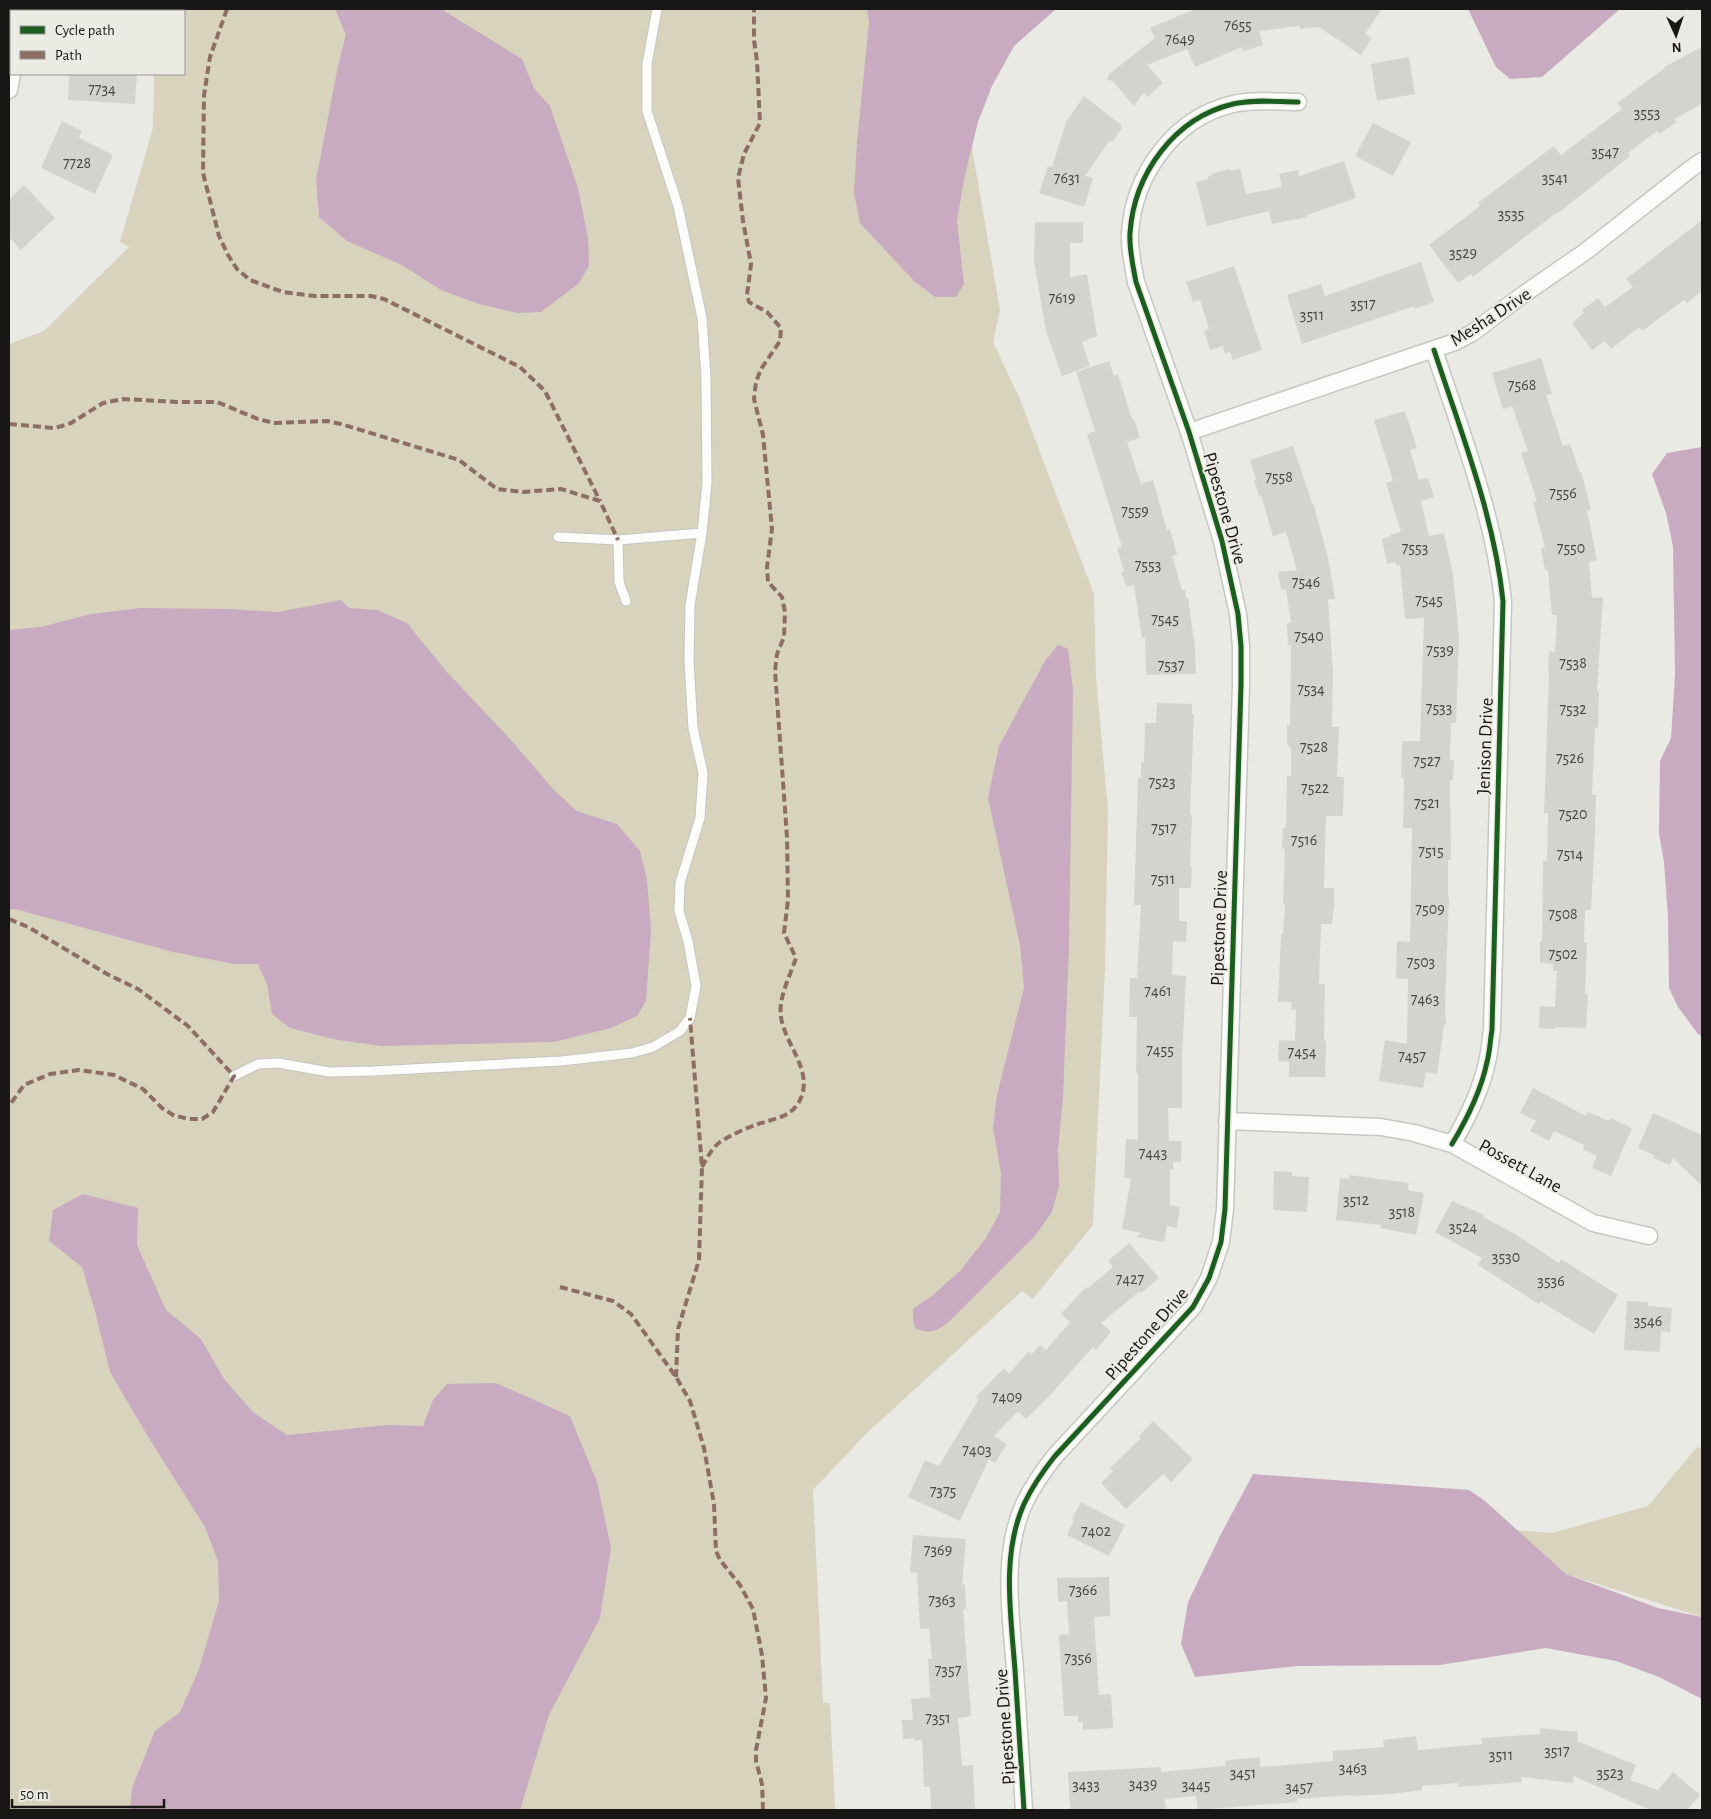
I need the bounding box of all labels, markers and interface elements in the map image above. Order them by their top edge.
legend [10,10,185,75]
north arrow [1651,10,1701,60]
house number: 7655 [1224,17,1252,33]
text: Cycle path [55,23,115,38]
house number: 7649 [1165,31,1195,47]
text: N [1671,40,1682,54]
text: Path [55,48,82,63]
house number: 7734 [88,81,116,97]
house number: 3553 [1634,105,1660,121]
house number: 3547 [1591,144,1619,160]
house number: 7728 [63,155,91,171]
house number: 7631 [1054,170,1080,186]
house number: 3541 [1542,170,1568,186]
house number: 3535 [1498,206,1524,222]
house number: 3529 [1449,245,1477,261]
street label: Mesha Drive [1447,284,1534,350]
house number: 7619 [1048,290,1076,306]
house number: 3517 [1350,296,1376,312]
house number: 3511 [1300,307,1324,323]
house number: 7568 [1508,377,1536,393]
street label: Pipestone Drive [1199,450,1250,567]
house number: 7558 [1265,469,1293,485]
house number: 7556 [1549,485,1577,501]
house number: 7559 [1121,503,1149,519]
house number: 7553 [1402,540,1428,556]
house number: 7550 [1557,540,1585,556]
house number: 7553 [1135,557,1161,573]
house number: 7546 [1292,574,1320,590]
house number: 7545 [1415,592,1443,608]
house number: 7545 [1151,611,1179,627]
house number: 7540 [1294,628,1324,644]
house number: 7539 [1426,642,1454,658]
house number: 7538 [1559,655,1587,671]
house number: 7537 [1158,657,1185,673]
house number: 7534 [1297,681,1325,697]
street label: Jenison Drive [1474,697,1497,795]
house number: 7533 [1426,700,1452,716]
house number: 7532 [1559,701,1587,717]
house number: 7528 [1300,739,1328,755]
house number: 7526 [1556,750,1584,766]
house number: 7527 [1413,753,1441,769]
house number: 7523 [1148,774,1176,790]
house number: 7522 [1301,780,1329,796]
house number: 7521 [1414,795,1440,811]
house number: 7520 [1558,806,1588,822]
house number: 7517 [1151,820,1177,836]
house number: 7516 [1291,832,1317,848]
house number: 7515 [1418,843,1444,859]
house number: 7514 [1557,846,1584,862]
street label: Pipestone Drive [1208,870,1231,986]
house number: 7511 [1151,871,1175,887]
house number: 7509 [1415,901,1445,917]
house number: 7508 [1548,906,1578,922]
house number: 7502 [1548,946,1578,962]
house number: 7503 [1407,954,1435,970]
house number: 7461 [1144,983,1172,999]
house number: 7463 [1411,991,1439,1007]
house number: 7455 [1146,1042,1174,1058]
house number: 7454 [1288,1044,1317,1060]
house number: 7457 [1398,1048,1426,1064]
street label: Possett Lane [1476,1136,1565,1197]
house number: 7443 [1139,1145,1167,1161]
house number: 3512 [1343,1192,1369,1208]
house number: 3518 [1389,1204,1415,1220]
house number: 3524 [1449,1219,1477,1235]
house number: 3530 [1492,1249,1520,1265]
house number: 7427 [1116,1271,1144,1287]
house number: 3536 [1537,1273,1565,1289]
street label: Pipestone Drive [1102,1284,1192,1384]
house number: 3546 [1634,1313,1662,1329]
house number: 7409 [992,1389,1022,1405]
house number: 7403 [962,1442,992,1458]
house number: 7375 [930,1483,956,1499]
house number: 7402 [1081,1523,1111,1539]
house number: 7369 [924,1542,952,1558]
house number: 7366 [1069,1582,1097,1598]
house number: 7363 [928,1592,956,1608]
house number: 7356 [1064,1650,1092,1666]
house number: 7357 [935,1662,962,1678]
street label: Pipestone Drive [992,1668,1019,1785]
house number: 7351 [925,1710,951,1726]
house number: 3517 [1544,1743,1570,1759]
house number: 3511 [1489,1747,1513,1763]
house number: 3463 [1339,1760,1367,1776]
house number: 3451 [1230,1765,1256,1781]
house number: 3523 [1596,1765,1624,1781]
scale bar [12,1776,165,1808]
house number: 3439 [1129,1776,1157,1792]
house number: 3433 [1072,1777,1100,1793]
house number: 3445 [1182,1777,1210,1793]
house number: 3457 [1285,1779,1313,1795]
text: 50 m [20,1787,49,1802]

